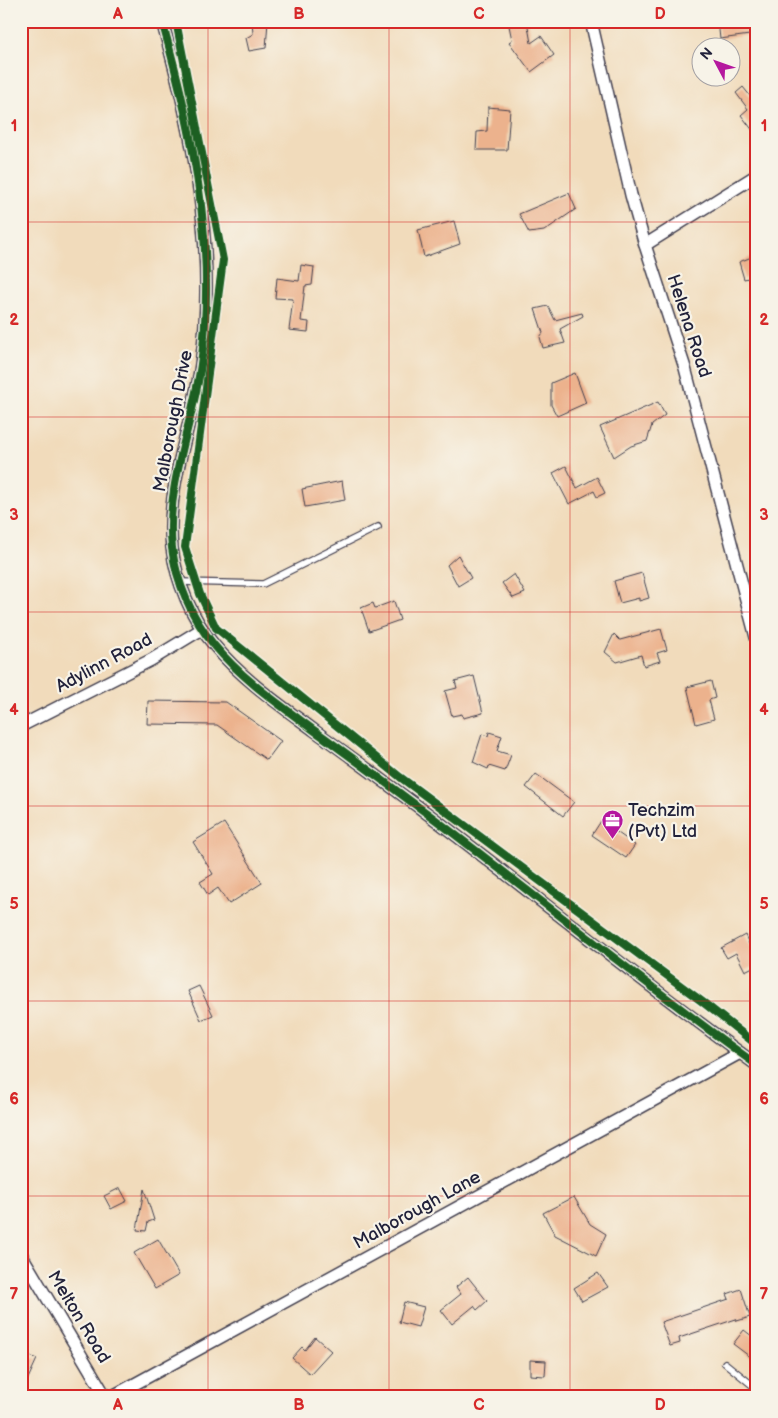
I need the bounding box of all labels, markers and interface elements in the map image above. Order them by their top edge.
text: A [112,5,123,24]
text: B [293,5,305,24]
text: C [473,5,485,24]
text: D [654,5,666,24]
north arrow [690,38,740,88]
text: N [697,44,716,63]
text: 1 [11,117,17,136]
text: 1 [761,117,767,136]
street label: Helena Road [662,272,716,380]
text: 2 [9,311,19,330]
text: 2 [759,311,769,330]
street label: Malborough Drive [149,348,197,494]
text: 3 [9,506,19,525]
text: 3 [759,506,769,525]
street label: Adylinn Road [52,629,156,697]
text: 4 [9,701,19,720]
text: 4 [759,701,769,720]
place label: Techzim (Pvt) Ltd [628,800,697,842]
office icon: Techzim (Pvt) Ltd [600,808,624,839]
text: 5 [9,895,19,914]
text: 5 [759,895,769,914]
text: 6 [9,1090,19,1109]
text: 6 [759,1090,769,1109]
street label: Malborough Lane [350,1166,485,1254]
street label: Melton Road [43,1267,115,1367]
text: 7 [10,1285,19,1304]
text: 7 [760,1285,769,1304]
text: A [112,1396,123,1415]
text: B [293,1396,305,1415]
text: C [473,1396,485,1415]
text: D [654,1396,666,1415]

